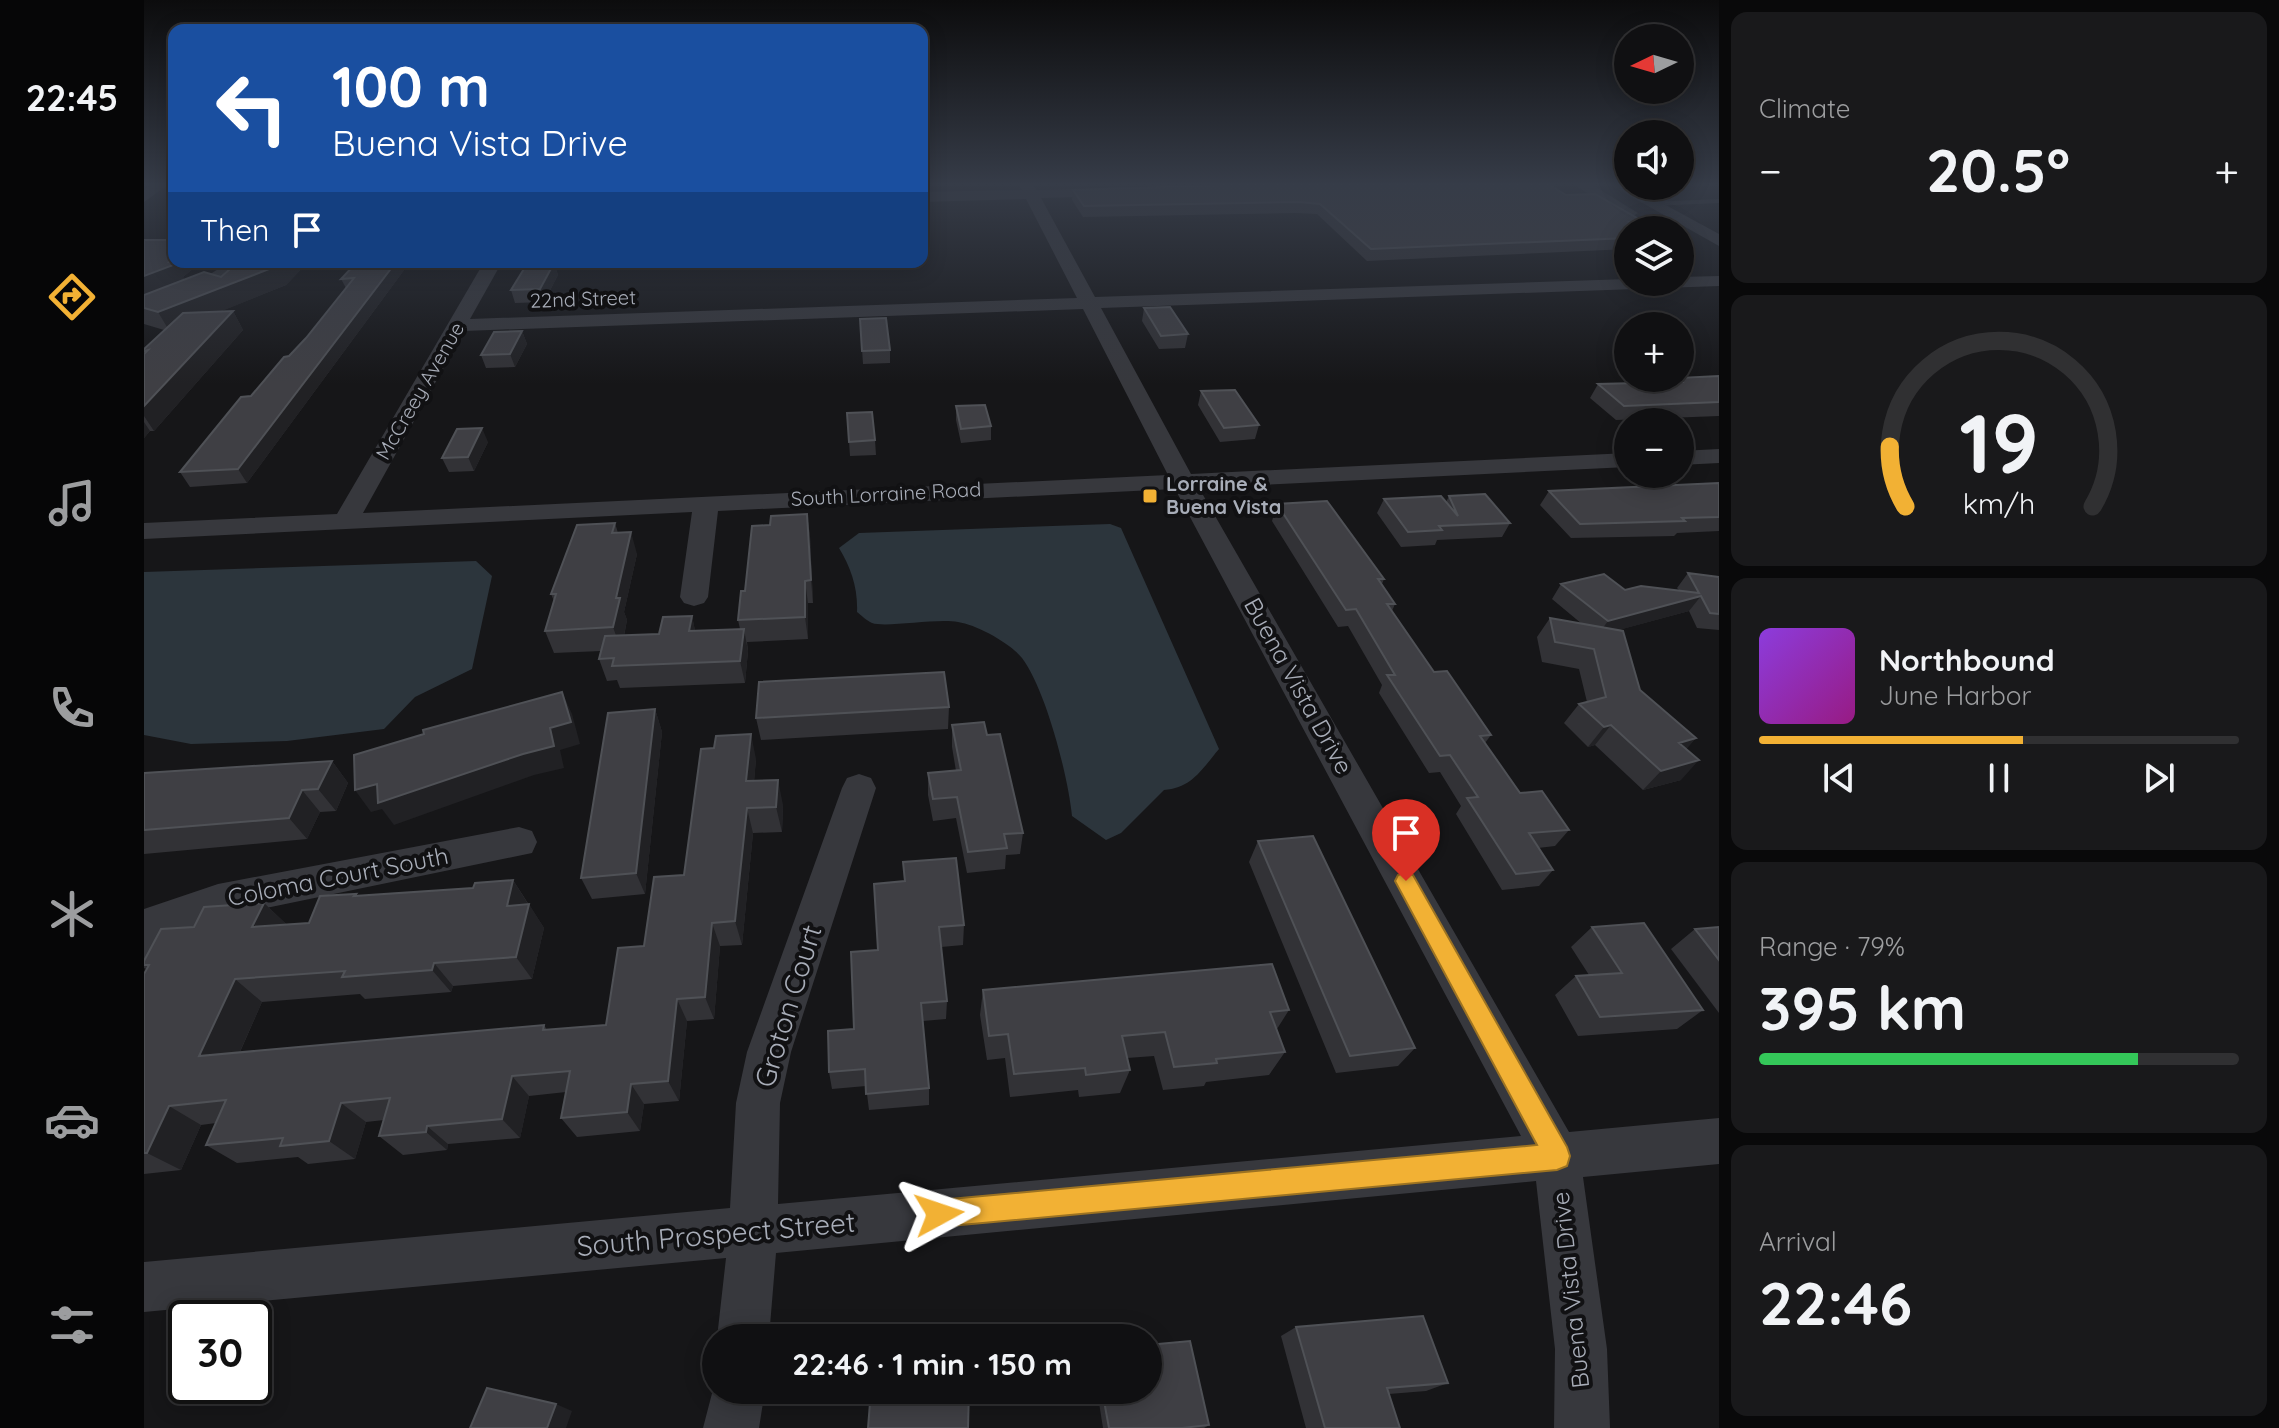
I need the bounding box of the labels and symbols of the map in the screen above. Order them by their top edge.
north arrow [1614,24,1694,104]
street label: 22nd Street [530,284,637,313]
street label: McCreey Avenue [370,317,469,464]
place label: Lorraine & Buena Vista [1166,471,1281,519]
street label: South Lorraine Road [790,476,982,511]
marker: Lorraine & Buena Vista [1141,487,1159,505]
street label: Buena Vista Drive [1238,592,1360,779]
pin [1372,799,1440,881]
street label: Coloma Court South [225,840,451,912]
street label: Groton Court [746,920,829,1091]
position arrow [897,1172,981,1256]
street label: Buena Vista Drive [1545,1190,1595,1390]
street label: South Prospect Street [575,1204,857,1263]
speed limit sign: 30 [168,1300,272,1404]

